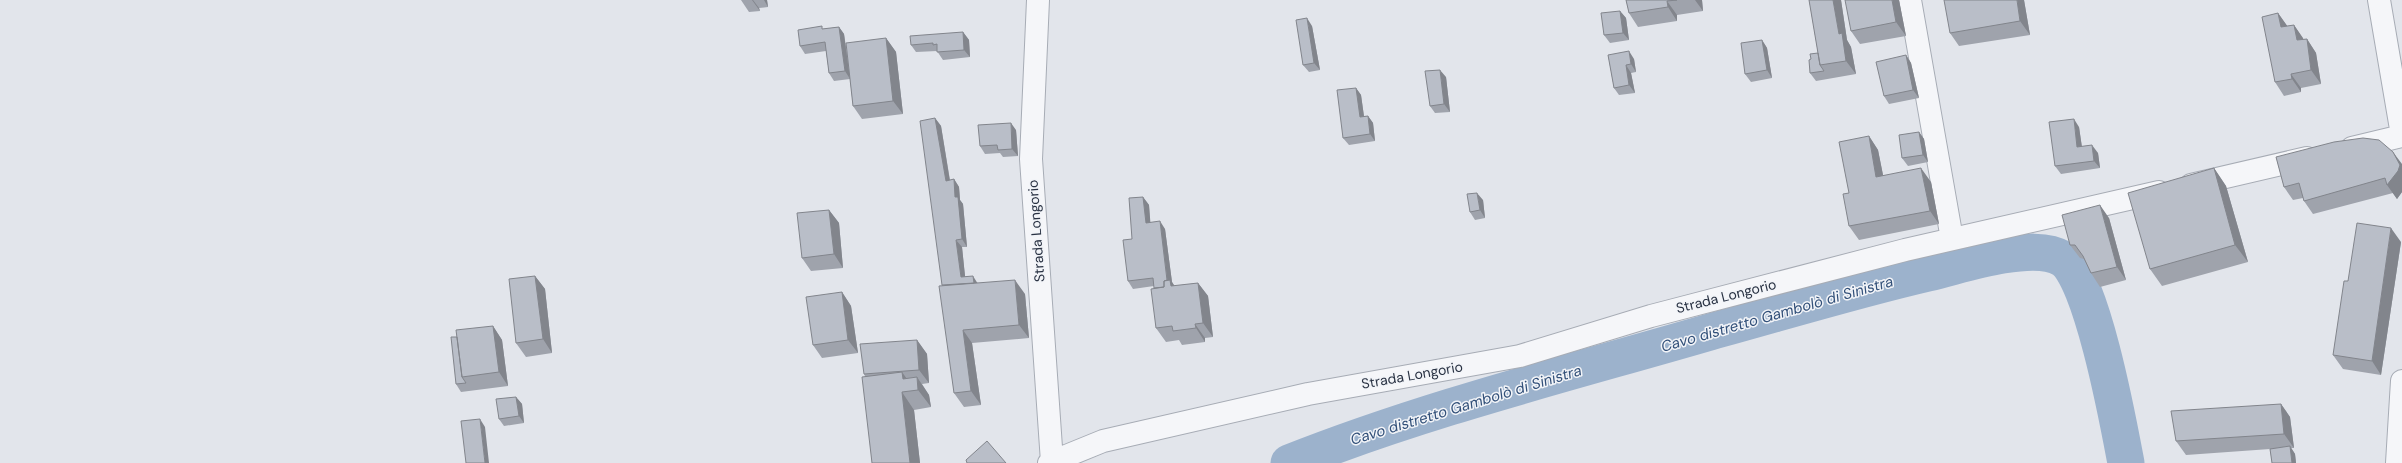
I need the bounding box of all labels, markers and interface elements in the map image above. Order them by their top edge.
street label: Strada Longorio [1023,179,1049,283]
water label: Cavo distretto Gambolò di Sinistra [1659,271,1895,357]
street label: Strada Longorio [1674,275,1778,317]
street label: Strada Longorio [1360,357,1464,393]
water label: Cavo distretto Gambolò di Sinistra [1348,360,1584,450]

